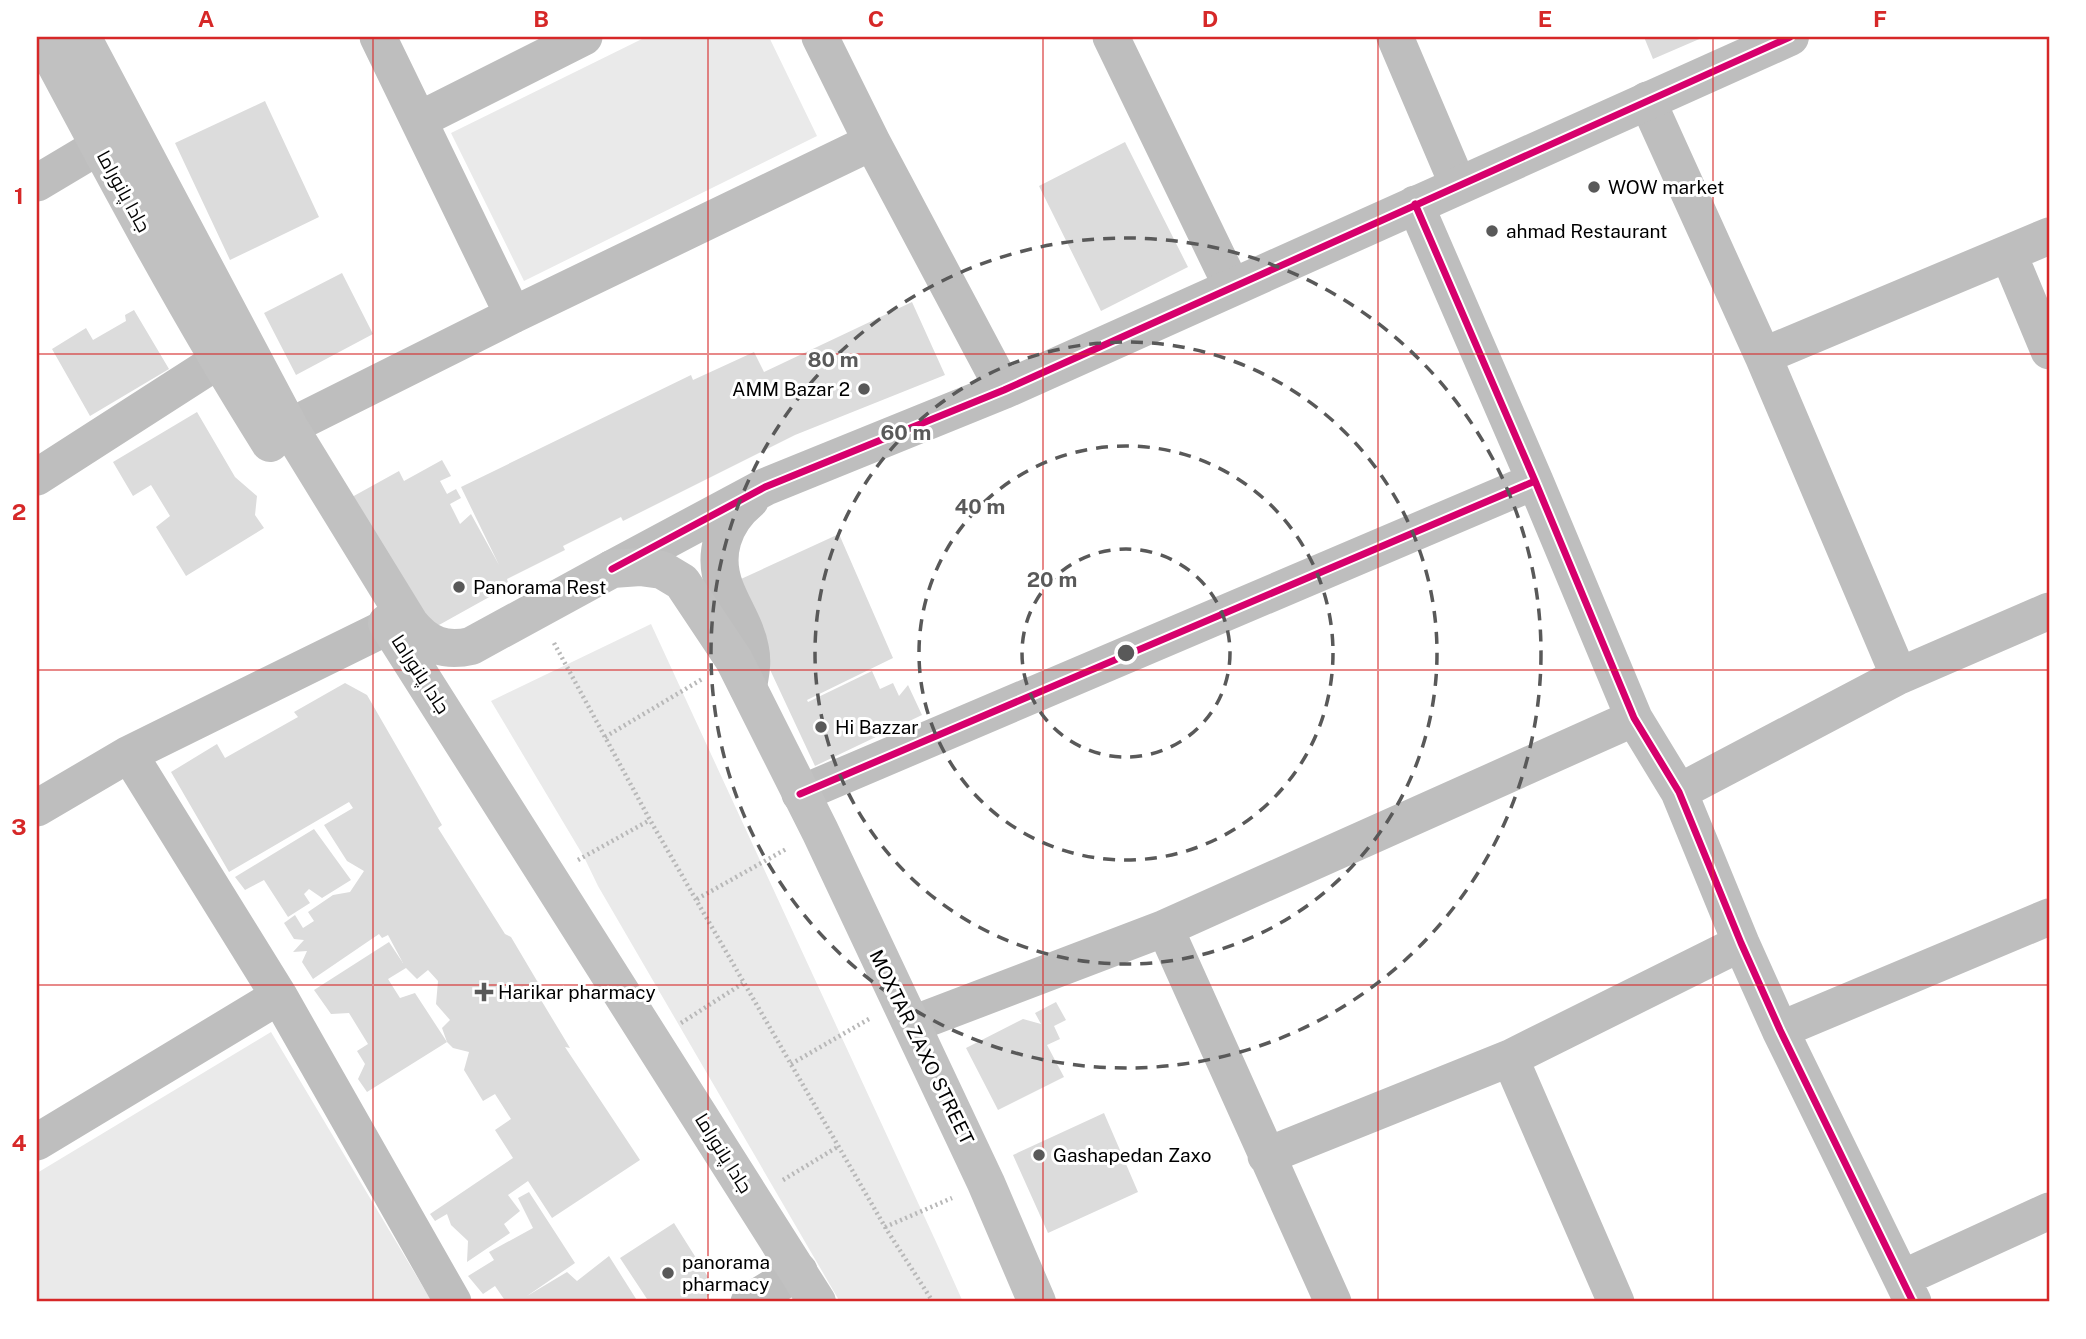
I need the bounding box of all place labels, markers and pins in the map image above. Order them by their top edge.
place label: WOW market [1608,176,1725,198]
marker: WOW market [1586,179,1602,195]
place label: ahmad Restaurant [1506,220,1667,242]
marker: ahmad Restaurant [1484,223,1500,239]
place label: AMM Bazar 2 [732,378,850,400]
marker: AMM Bazar 2 [856,381,872,397]
place label: Panorama Rest [473,576,606,598]
marker: Panorama Rest [451,579,467,595]
centre of rings [1114,641,1138,665]
place label: Hi Bazzar [835,716,919,738]
marker: Hi Bazzar [813,719,829,735]
place label: Harikar pharmacy [498,981,656,1003]
marker: Harikar pharmacy [476,984,492,1000]
place label: Gashapedan Zaxo [1053,1144,1212,1166]
marker: Gashapedan Zaxo [1031,1147,1047,1163]
place label: panorama pharmacy [682,1251,770,1295]
marker: panorama pharmacy [660,1265,676,1281]

